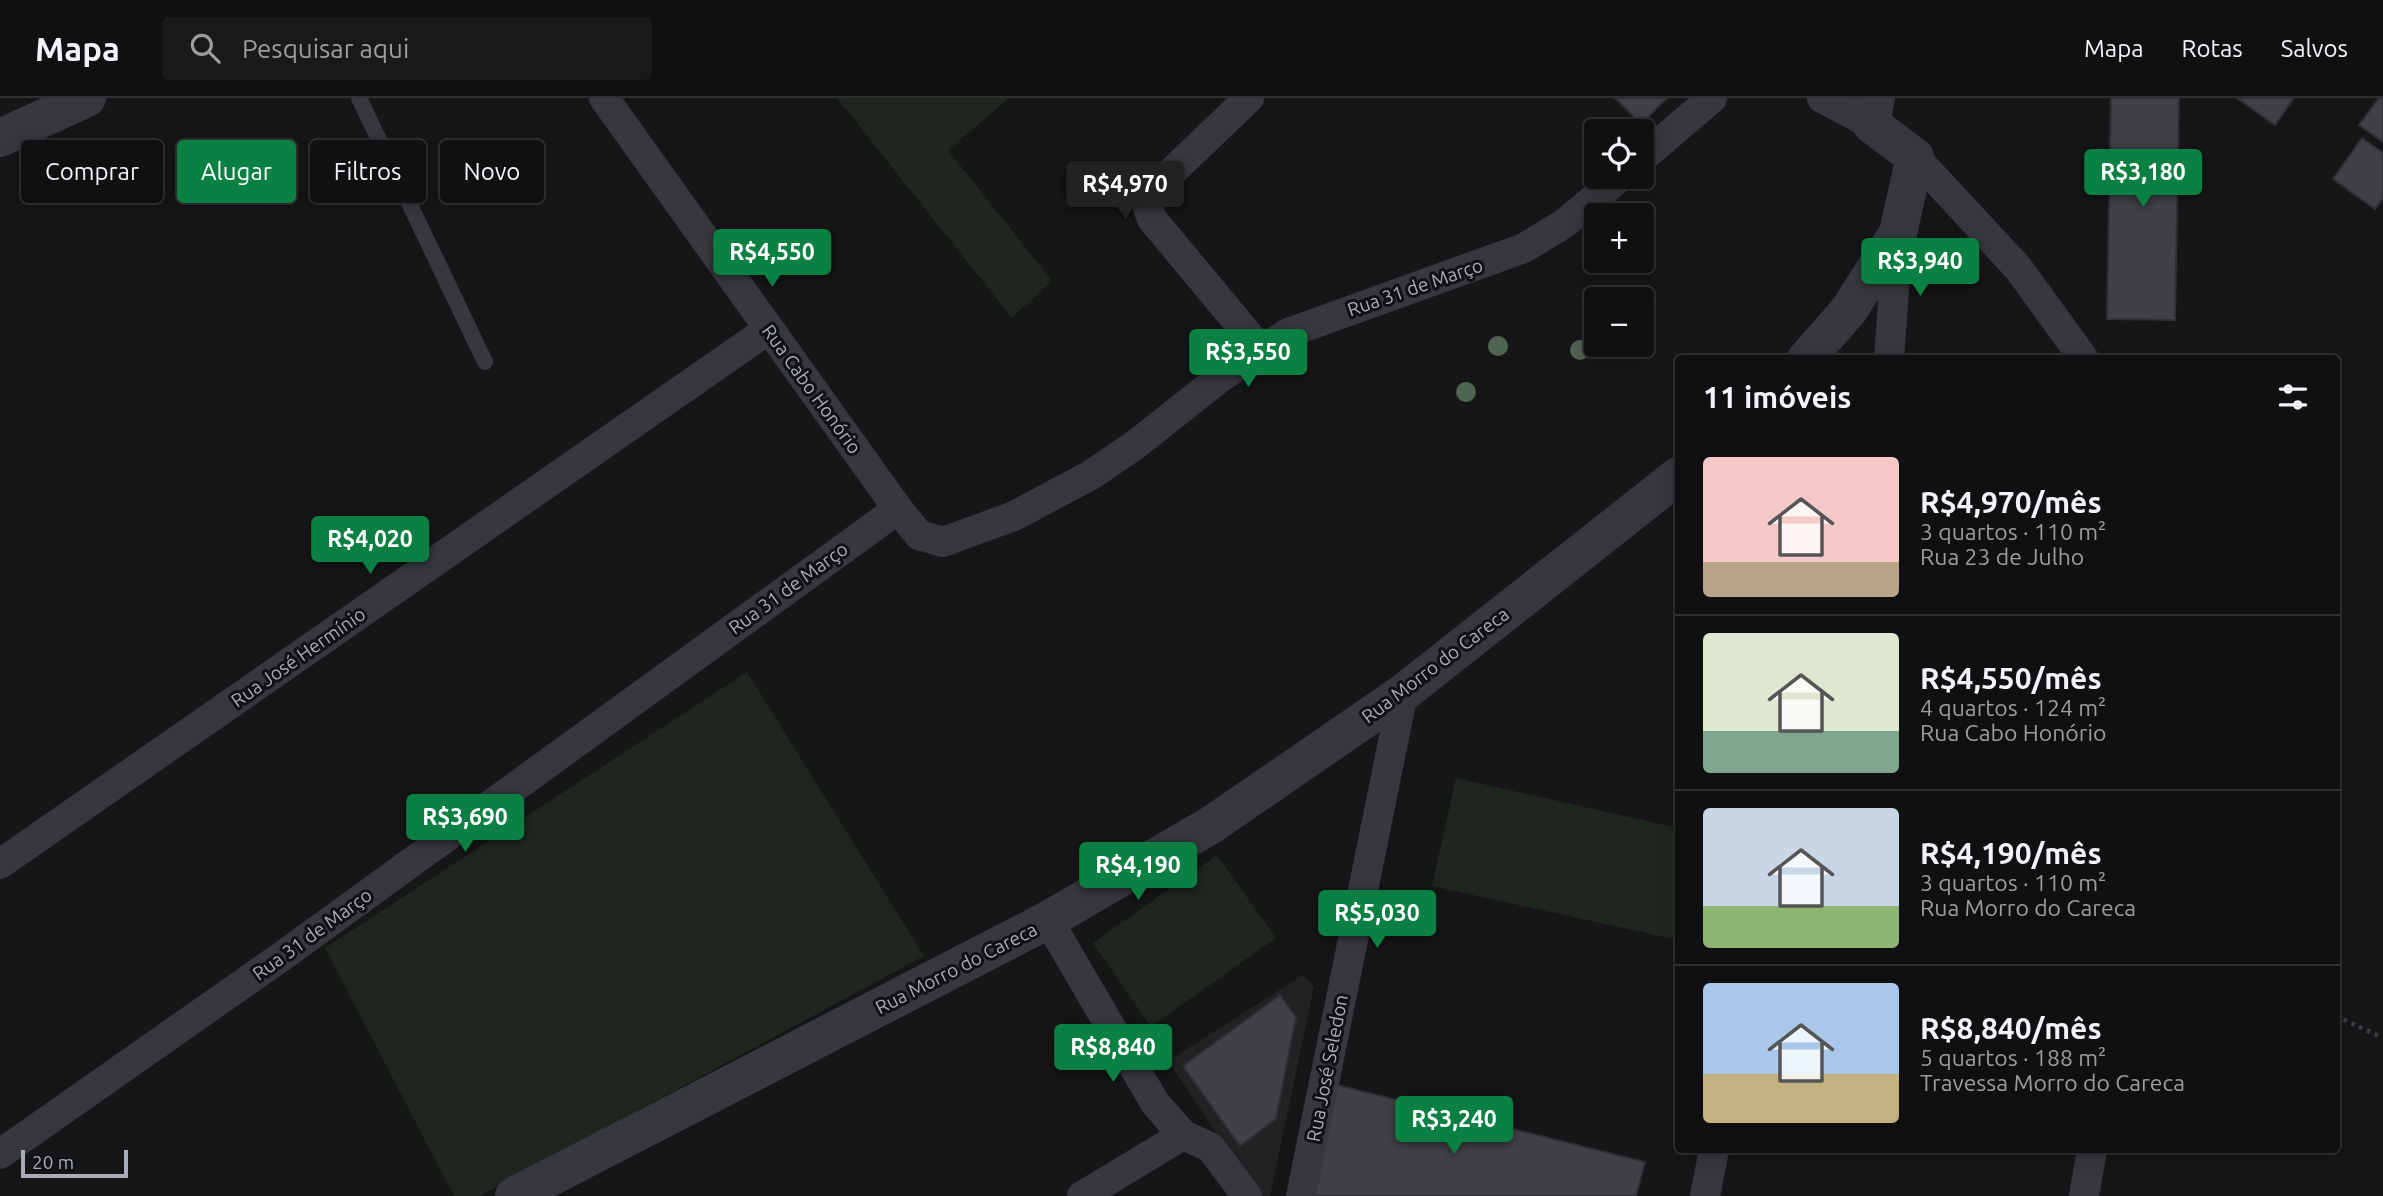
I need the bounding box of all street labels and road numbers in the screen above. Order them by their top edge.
street label: Rua 31 de Março [1344,253,1486,321]
street label: Rua Cabo Honório [758,320,866,458]
street label: Rua 31 de Março [724,537,852,639]
street label: Rua José Hermínio [227,602,369,712]
street label: Rua Morro do Careca [1357,602,1513,728]
street label: Rua 31 de Março [248,883,376,985]
street label: Rua Morro do Careca [871,918,1041,1018]
street label: Rua José Seledon [1302,993,1352,1143]

